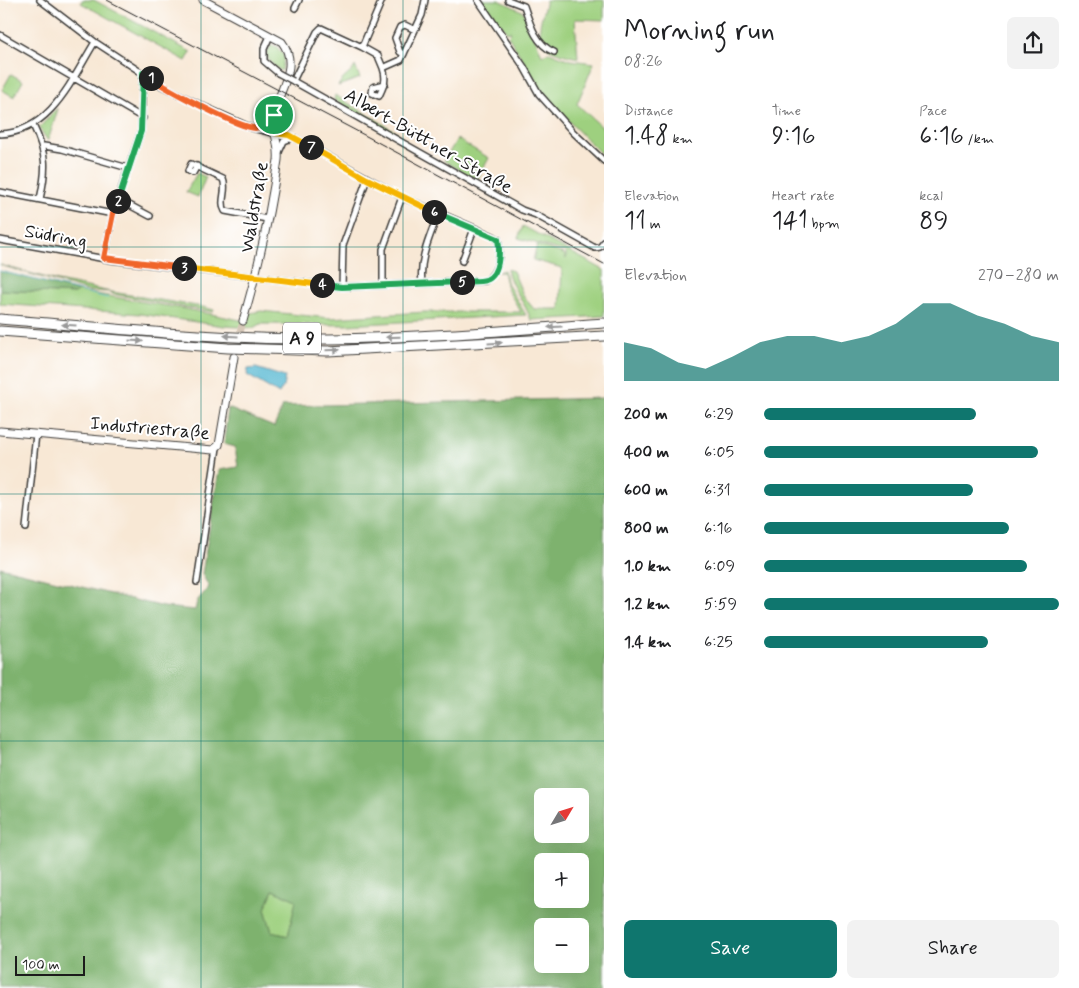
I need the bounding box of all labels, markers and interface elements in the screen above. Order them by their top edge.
text: Morning run [624,13,775,50]
button: share [1007,17,1059,69]
text: 08:26 [624,51,663,72]
pin: 1 [138,66,164,90]
text: 1 [148,69,155,87]
street label: Albert-Büttner-Straße [340,83,517,200]
pin [253,94,295,136]
icon: arrive [260,101,288,129]
text: Distance [624,102,673,120]
text: Time [772,102,801,120]
text: Pace [919,102,947,120]
text: 1.48 [624,120,669,153]
text: 9:16 [772,120,816,153]
text: 6:16 [919,120,964,153]
text: km [669,130,693,148]
text: /km [964,130,994,148]
pin: 7 [298,134,324,160]
text: 7 [307,138,316,156]
street label: Waldstraße [234,160,275,255]
text: Elevation [624,187,679,205]
text: Heart rate [772,187,835,205]
text: kcal [919,187,943,205]
pin: 2 [106,188,130,214]
text: 2 [115,192,122,210]
pin: 6 [422,200,446,224]
text: 6 [431,203,438,221]
text: 11 [624,205,646,238]
text: 141 [772,205,808,238]
text: 89 [919,205,948,238]
text: m [646,215,661,233]
text: bpm [808,215,840,233]
street label: Südring [22,219,89,255]
pin: 3 [172,256,196,280]
text: 3 [181,259,188,277]
text: Elevation [624,265,687,286]
text: 270–280 m [978,265,1059,286]
pin: 5 [450,270,474,294]
pin: 4 [310,272,334,298]
text: 5 [458,273,467,291]
text: 4 [318,276,327,294]
one-way arrow [60,320,76,328]
road number: A 9 [283,322,321,353]
one-way arrow [547,323,563,331]
one-way arrow [223,332,239,340]
one-way arrow [385,333,401,341]
one-way arrow [128,338,144,346]
one-way arrow [488,338,504,346]
one-way arrow [325,346,341,354]
text: 200 m [624,404,668,425]
text: 6:29 [704,404,734,425]
street label: Industriestraße [89,411,211,446]
text: 400 m [624,442,669,463]
text: 6:05 [704,442,734,463]
text: 600 m [624,480,668,501]
text: 6:31 [704,480,731,501]
text: 800 m [624,518,669,539]
text: 6:16 [704,518,732,539]
text: 1.0 km [624,556,671,577]
text: 6:09 [704,556,735,577]
text: 1.2 km [624,594,670,615]
text: 5:59 [704,594,737,615]
text: 1.4 km [624,632,671,653]
text: 6:25 [704,632,733,653]
north arrow [534,788,589,842]
map controls [534,788,589,973]
button: + [534,853,589,908]
button: − [534,918,589,973]
button: Save [624,920,837,978]
button: Share [847,920,1059,978]
scale bar [15,953,85,976]
text: 100 m [22,956,60,974]

